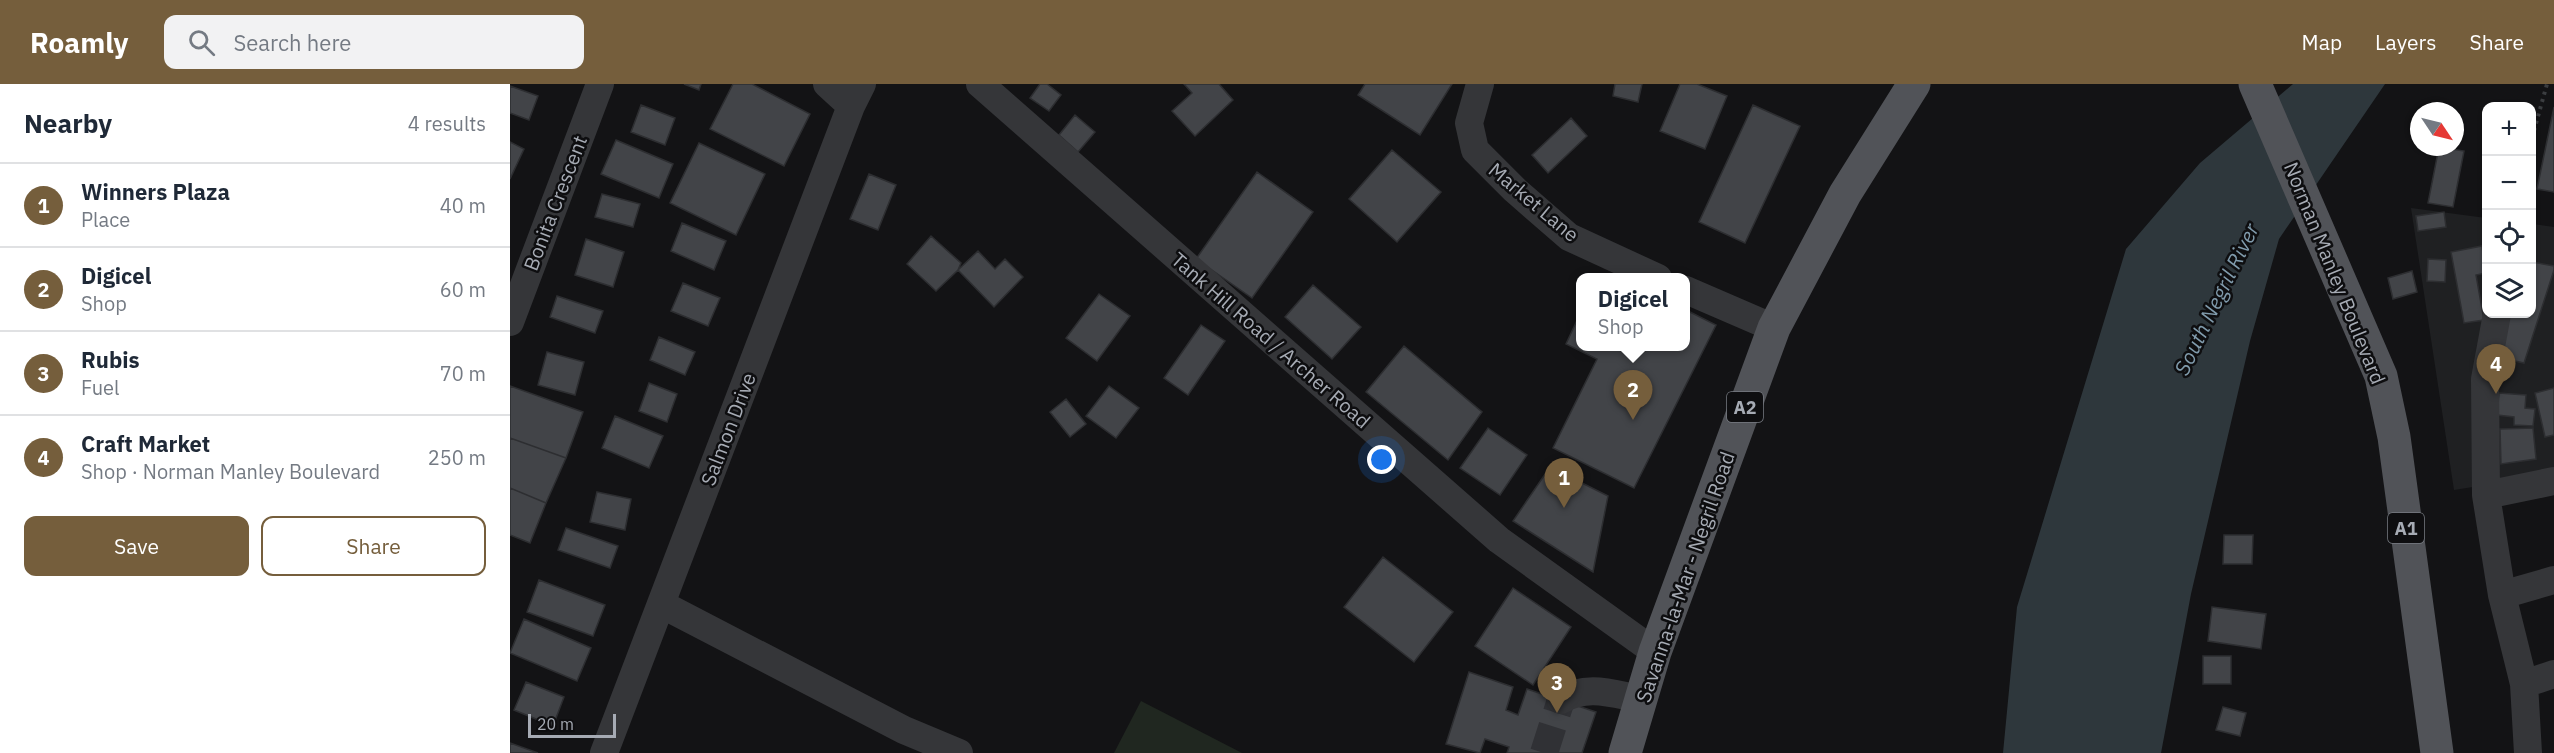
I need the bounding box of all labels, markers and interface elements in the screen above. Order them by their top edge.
search box [164,15,584,69]
text: Roamly [30,24,128,61]
icon: search [185,26,218,59]
text: Search here [233,28,351,57]
text: Map [2302,28,2342,56]
text: Layers [2375,28,2437,56]
text: Share [2470,28,2524,56]
north arrow [2410,102,2464,156]
map controls [2482,102,2536,318]
button: + [2482,102,2536,156]
text: Nearby [24,106,112,140]
text: 4 results [408,110,486,137]
street label: Bonita Crescent [517,132,593,274]
street label: Market Lane [1483,156,1585,248]
button: − [2482,156,2536,210]
street label: Norman Manley Boulevard [2278,158,2392,388]
text: Winners Plaza [81,177,230,206]
text: 1 [38,192,50,219]
text: 40 m [440,192,486,219]
text: Place [81,206,130,233]
button: locate [2482,210,2536,264]
water label: South Negril River [2167,217,2265,380]
street label: Tank Hill Road / Archer Road [1166,246,1376,434]
text: Digicel [81,261,151,290]
button: layers [2482,264,2536,318]
popup [1576,273,1690,351]
text: 2 [38,276,50,303]
text: 60 m [440,276,486,303]
text: Digicel [1598,284,1668,313]
text: Shop [81,290,127,317]
text: Shop [1598,313,1644,340]
pin: 4 [2476,344,2516,394]
text: Rubis [81,345,140,374]
text: 3 [38,360,50,387]
text: 70 m [440,360,486,387]
street label: Salmon Drive [694,369,762,489]
pin: 2 [1614,370,1652,420]
text: Fuel [81,374,119,401]
road number: A2 [1727,392,1763,422]
text: Craft Market [81,429,210,458]
text: 4 [38,444,50,471]
text: 250 m [428,444,486,471]
your location [1367,445,1396,474]
street label: Savanna-la-Mar - Negril Road [1629,448,1741,706]
text: Shop · Norman Manley Boulevard [81,458,380,485]
pin: 1 [1544,458,1584,508]
road number: A1 [2388,513,2424,543]
button: Save [24,516,249,576]
button: Share [261,516,486,576]
pin: 3 [1538,664,1576,713]
scale bar [528,711,616,738]
text: 20 m [537,714,574,734]

